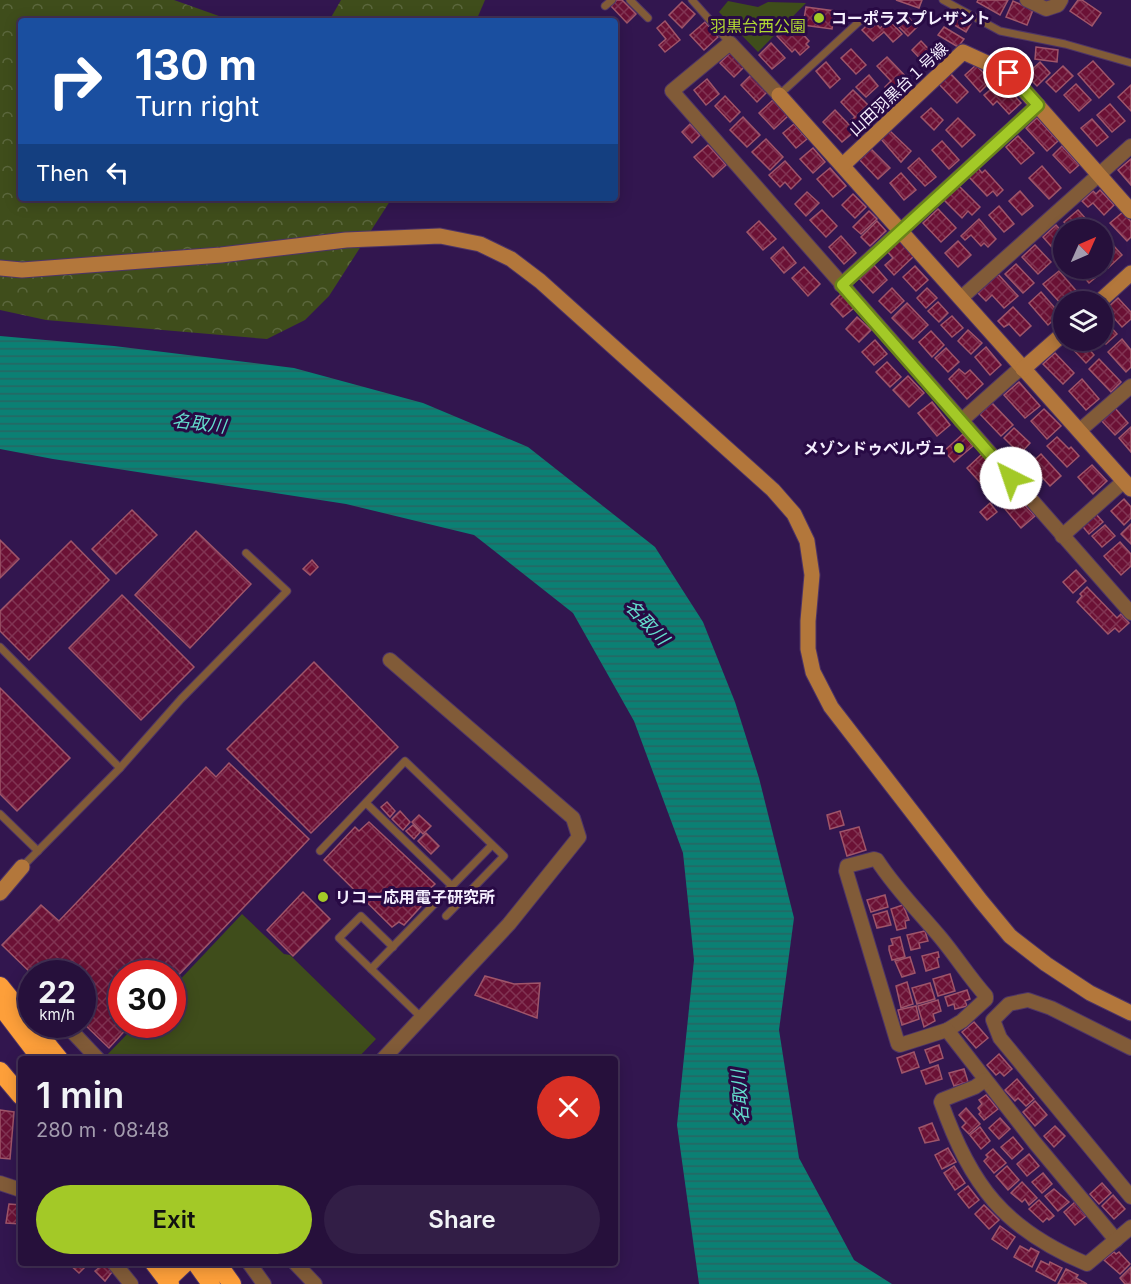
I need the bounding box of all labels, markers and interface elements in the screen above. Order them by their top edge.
place label: コーポラスプレザント [831,8,991,28]
marker: コーポラスプレザント [812,11,826,25]
park label: 羽黒台西公園 [710,16,806,36]
street label: 山田羽黒台１号線 [844,38,952,140]
text: 130 m [135,39,257,90]
icon: right [36,42,114,120]
pin [983,47,1034,98]
icon: arrive [992,56,1025,89]
text: Turn right [135,90,259,123]
icon: left [101,156,134,189]
text: Then [36,160,89,186]
north arrow [1053,219,1113,279]
map controls [1053,219,1113,351]
button: layers [1053,291,1113,351]
water label: 名取川 [171,409,229,437]
place label: メゾンドゥベルヴュ [803,438,947,458]
marker: メゾンドゥベルヴュ [952,441,966,455]
position arrow [979,446,1043,510]
water label: 名取川 [621,595,674,650]
place label: リコー応用電子研究所 [335,887,495,907]
marker: リコー応用電子研究所 [316,890,330,904]
speed limit sign: 30 [108,960,186,1038]
text: 22 [38,974,76,1010]
text: km/h [39,1005,75,1024]
water label: 名取川 [728,1067,752,1125]
text: 1 min [36,1073,124,1117]
button: close [537,1076,600,1139]
text: 280 m · 08:48 [36,1118,169,1142]
button: Exit [36,1185,312,1254]
button: Share [324,1185,600,1254]

